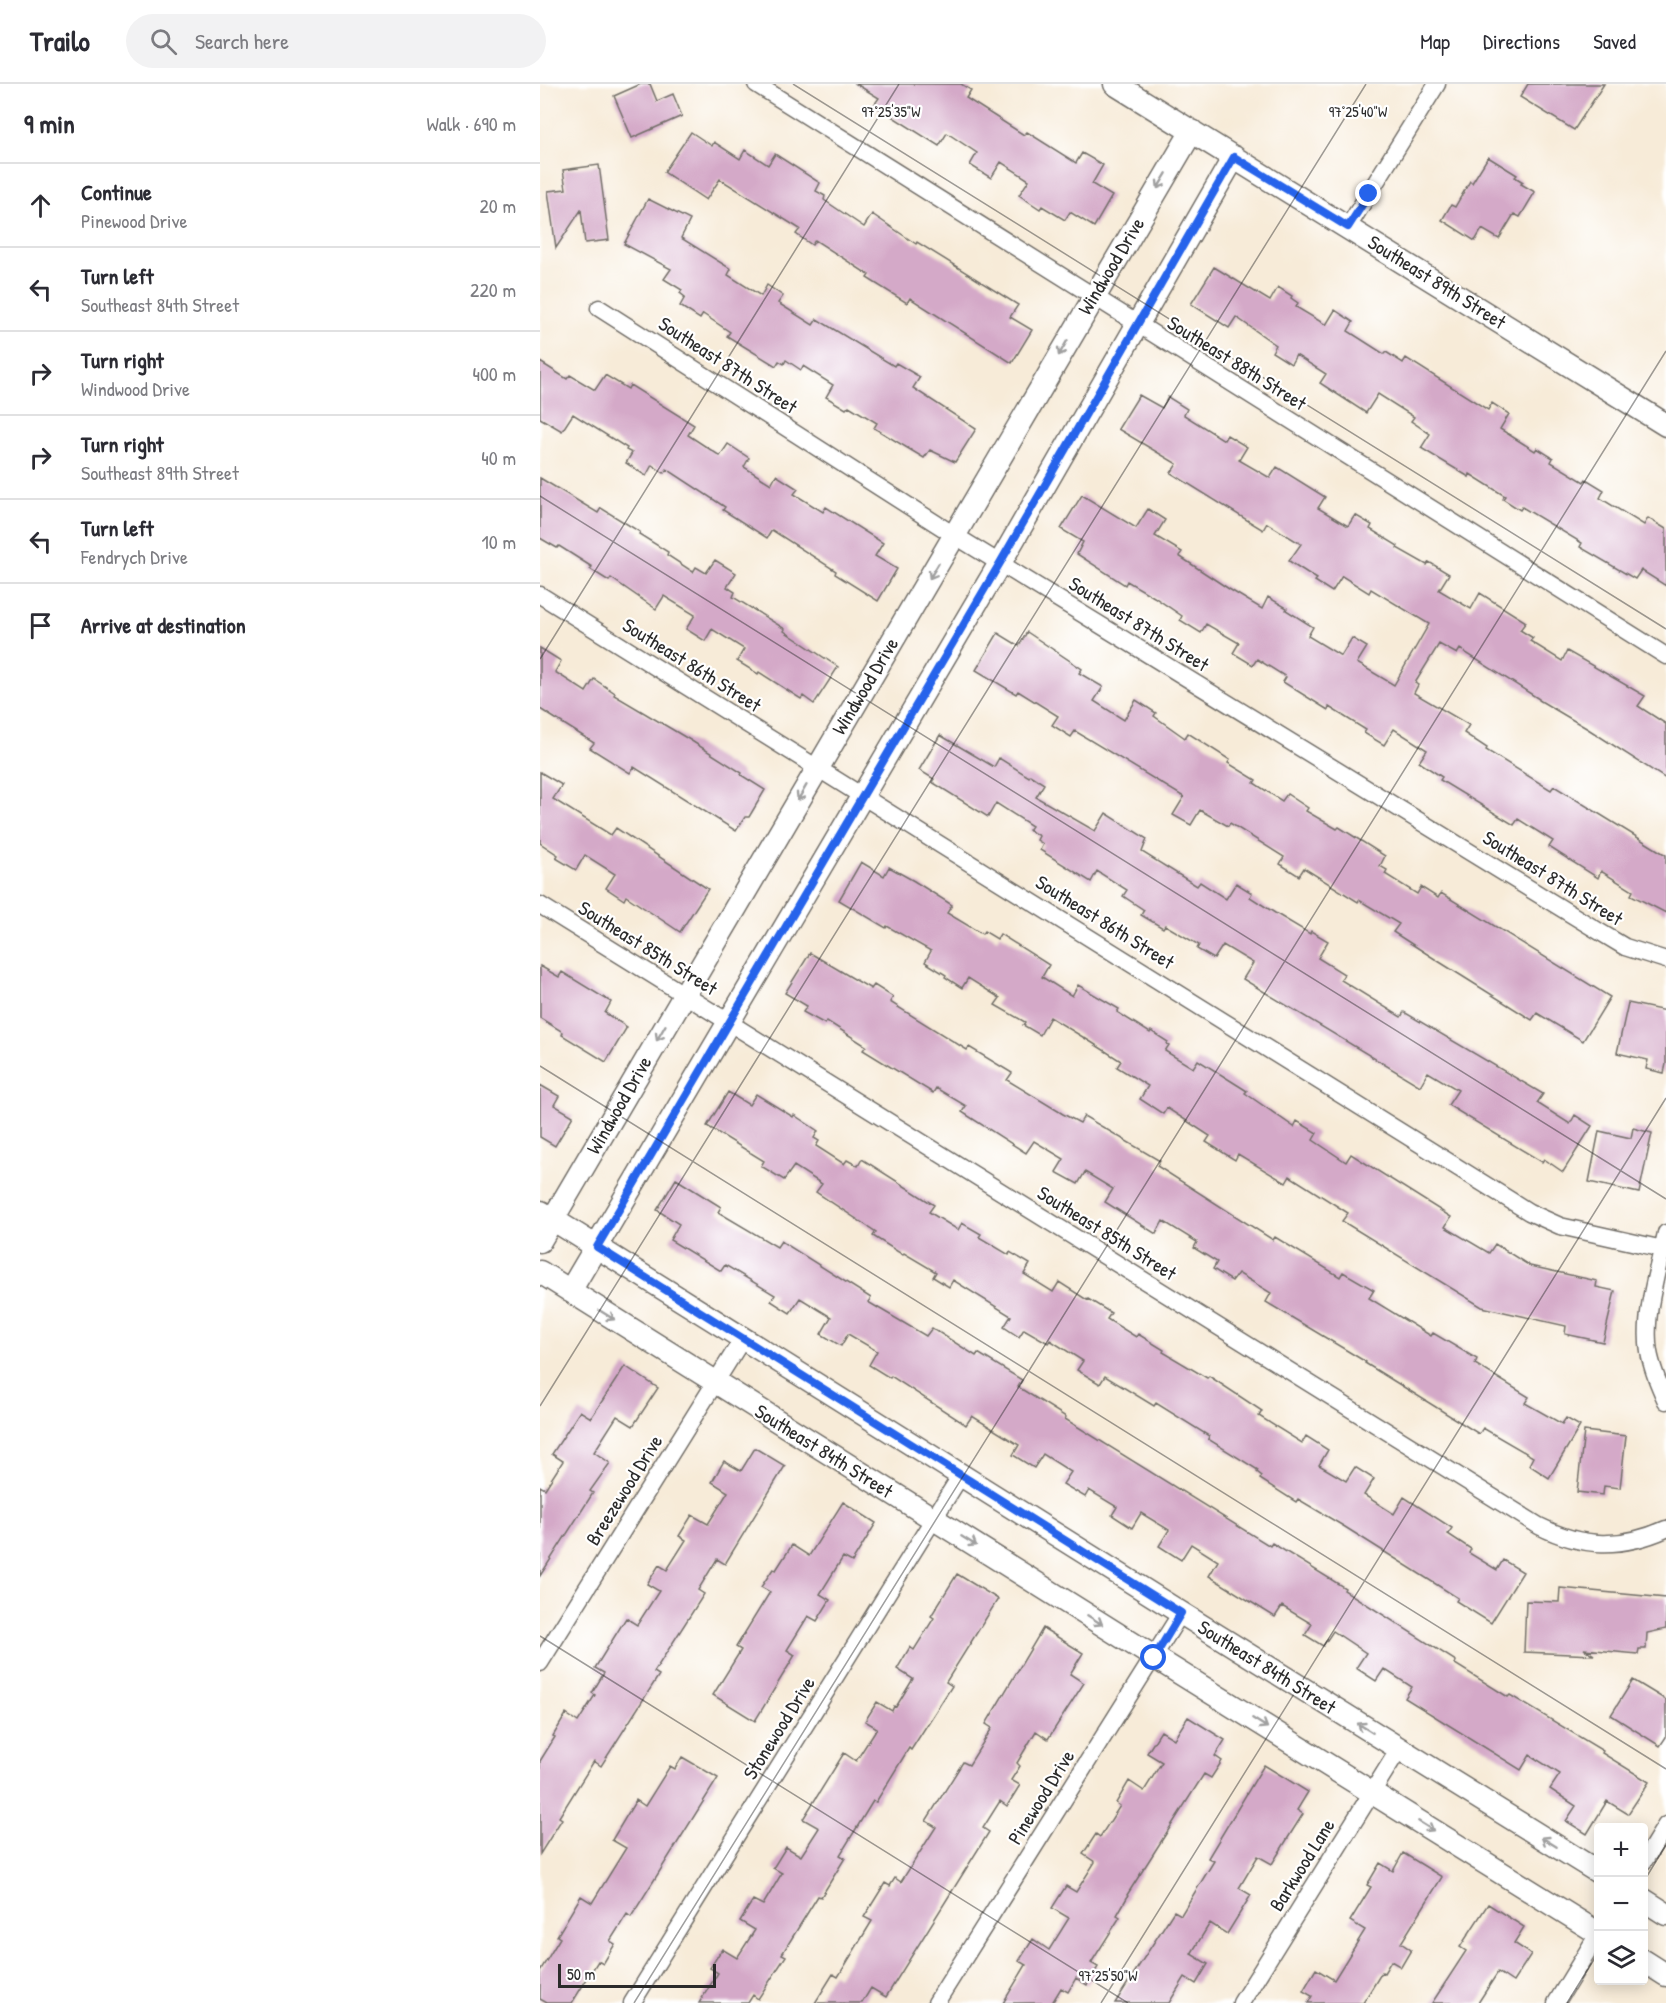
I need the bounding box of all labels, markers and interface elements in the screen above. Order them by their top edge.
search box [126,14,546,68]
text: Trailo [30,22,90,60]
icon: search [147,25,180,58]
text: Search here [195,26,289,56]
text: Map [1420,27,1450,56]
text: Directions [1483,27,1560,56]
text: Saved [1593,27,1636,56]
text: 97°25'35"W [861,101,921,122]
text: 97°25'40"W [1329,101,1388,122]
text: 9 min [24,106,75,141]
text: Walk · 690 m [427,110,516,137]
one-way arrow [1155,172,1167,189]
text: Continue [81,177,152,207]
route end [1355,180,1381,206]
icon: ahead [24,189,57,222]
text: 20 m [479,192,516,219]
text: Pinewood Drive [81,207,188,234]
street label: Windwood Drive [1071,212,1150,319]
street label: Southeast 89th Street [1363,228,1512,335]
text: Turn left [81,261,154,291]
icon: left [24,273,57,306]
text: 220 m [470,276,516,303]
text: Southeast 84th Street [81,291,239,318]
street label: Southeast 88th Street [1163,309,1313,417]
street label: Southeast 87th Street [654,310,804,420]
one-way arrow [1057,339,1069,356]
text: Turn right [81,345,164,375]
icon: right [24,357,57,390]
text: 400 m [472,360,516,387]
text: Windwood Drive [81,375,190,402]
text: Turn right [81,429,164,459]
icon: right [24,441,57,474]
text: 40 m [481,444,516,471]
text: Southeast 89th Street [81,459,239,486]
text: Turn left [81,513,154,543]
icon: left [24,525,57,558]
text: 10 m [482,528,516,555]
text: Fendrych Drive [81,543,188,570]
one-way arrow [927,562,939,579]
street label: Southeast 87th Street [1064,570,1215,678]
icon: arrive [24,609,57,642]
text: Arrive at destination [81,610,246,640]
street label: Southeast 86th Street [618,611,768,719]
street label: Windwood Drive [825,632,904,739]
one-way arrow [796,784,808,801]
street label: Southeast 87th Street [1478,824,1629,932]
street label: Southeast 86th Street [1031,868,1181,976]
street label: Southeast 85th Street [574,894,724,1002]
one-way arrow [655,1024,667,1041]
street label: Windwood Drive [580,1051,658,1159]
street label: Southeast 85th Street [1033,1179,1183,1287]
one-way arrow [599,1308,616,1321]
street label: Southeast 84th Street [750,1397,899,1505]
street label: Breezewood Drive [579,1429,668,1550]
one-way arrow [960,1534,977,1547]
street label: Southeast 84th Street [1193,1613,1342,1721]
one-way arrow [1086,1614,1103,1626]
route start [1140,1644,1166,1670]
street label: Stonewood Drive [736,1671,821,1784]
one-way arrow [1251,1718,1268,1730]
one-way arrow [1357,1721,1374,1733]
street label: Pinewood Drive [1001,1744,1080,1849]
street label: Barkwood Lane [1263,1813,1341,1916]
one-way arrow [1417,1820,1434,1832]
map controls [1594,1823,1648,1985]
button: + [1594,1823,1648,1877]
one-way arrow [1541,1835,1558,1847]
button: − [1594,1877,1648,1931]
button: layers [1594,1931,1648,1985]
scale bar [558,1961,716,1988]
text: 50 m [567,1963,596,1985]
text: 97°25'50"W [1078,1965,1138,1986]

